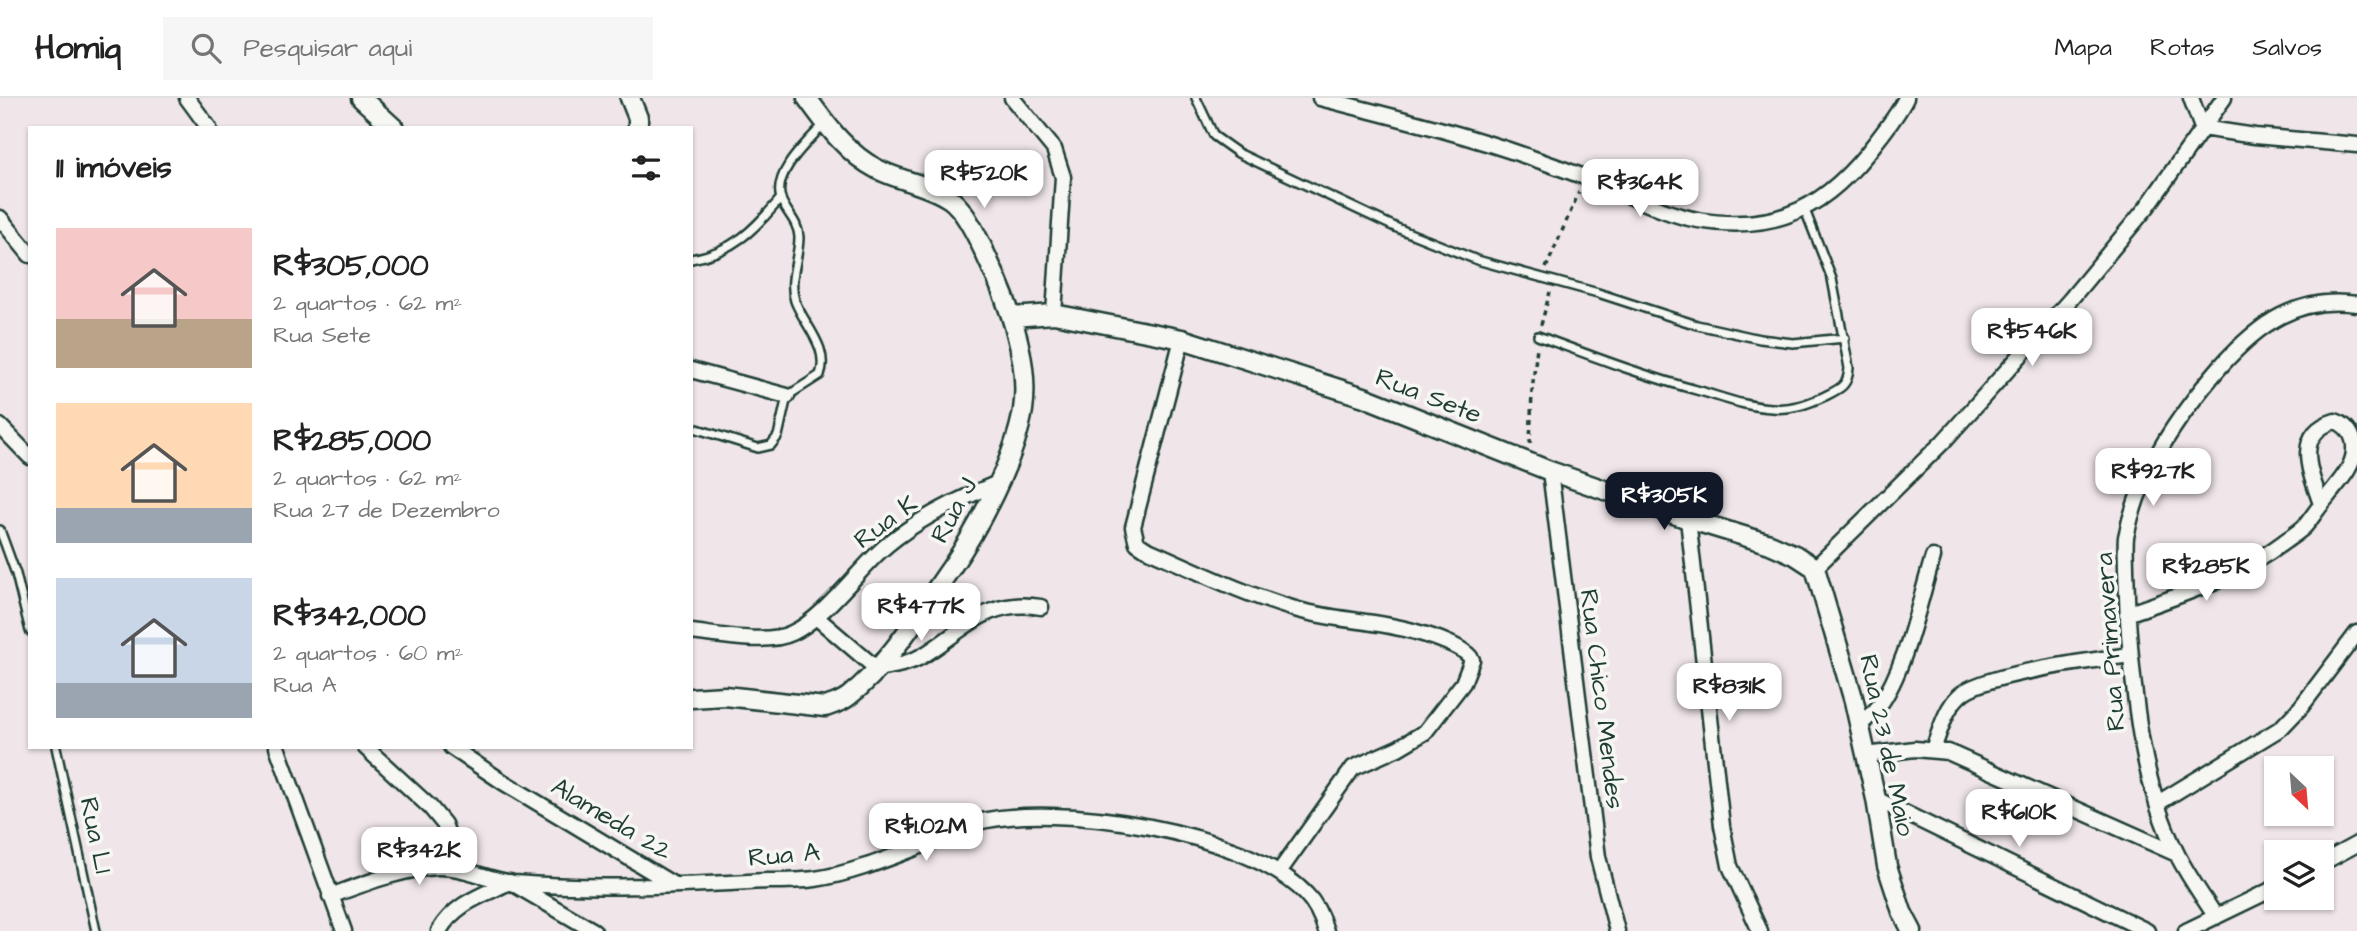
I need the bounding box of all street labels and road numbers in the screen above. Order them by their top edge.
street label: Rua Sete [1371,359,1487,433]
street label: Rua J [922,471,986,549]
street label: Rua K [846,486,925,558]
street label: Rua Primavera [2086,551,2134,732]
street label: Rua Chico Mendes [1571,587,1633,811]
street label: Rua 23 de Maio [1850,651,1924,840]
street label: Alameda 22 [544,769,679,869]
street label: Rua L1 [70,794,122,876]
street label: Rua A [747,834,822,876]

